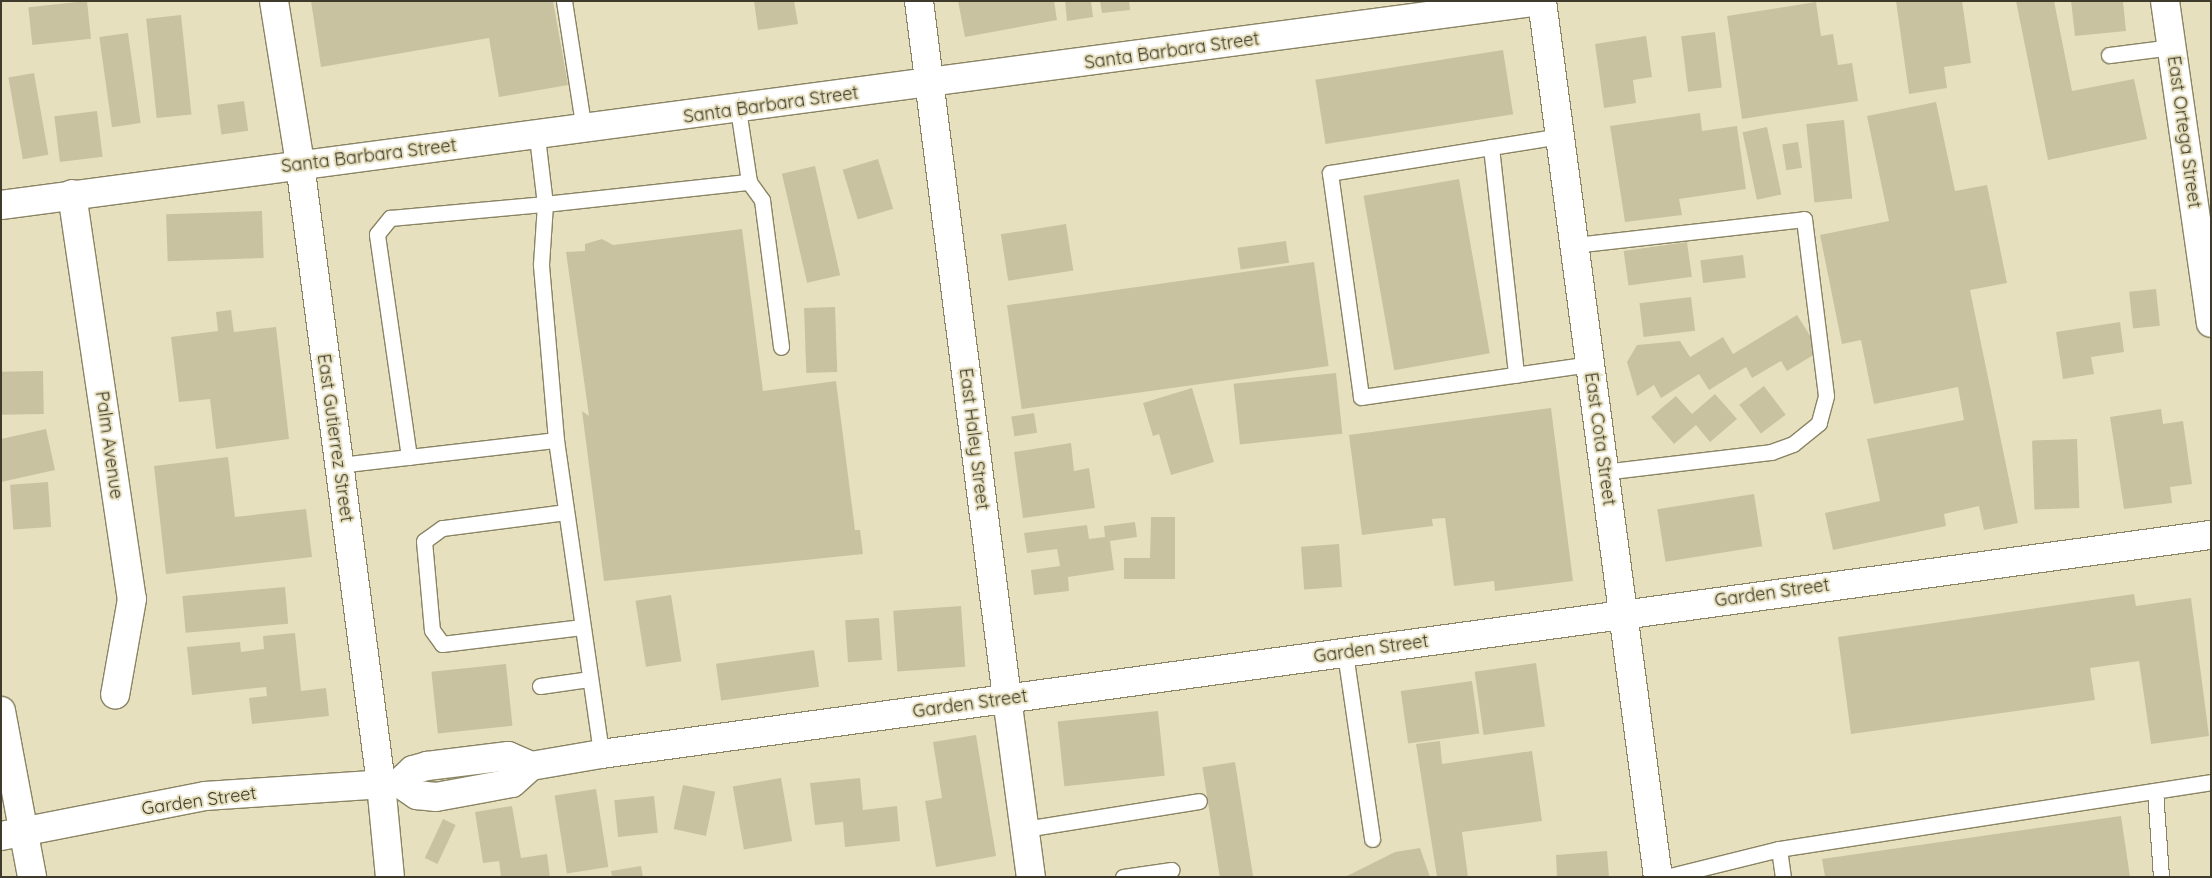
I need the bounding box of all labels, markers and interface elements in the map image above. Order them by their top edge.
street label: Santa Barbara Street [1083,28,1261,74]
street label: East Ortega Street [2163,54,2205,210]
street label: Santa Barbara Street [682,82,860,128]
street label: Santa Barbara Street [280,135,458,177]
street label: East Gutierrez Street [312,352,358,524]
street label: East Haley Street [955,367,993,511]
street label: East Cota Street [1580,371,1620,507]
street label: Palm Avenue [91,390,127,500]
street label: Garden Street [1713,574,1831,612]
street label: Garden Street [1312,630,1430,668]
street label: Garden Street [911,685,1029,723]
street label: Garden Street [140,782,258,820]

